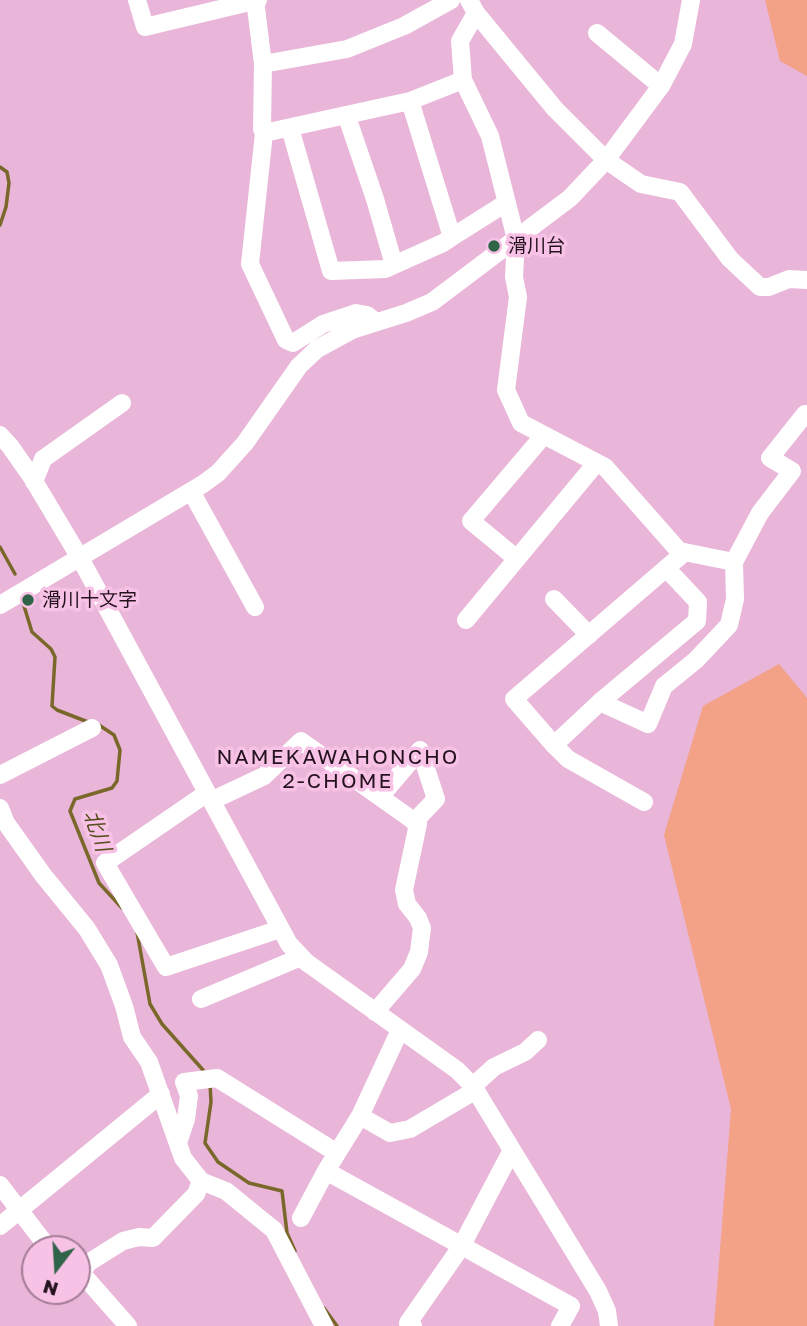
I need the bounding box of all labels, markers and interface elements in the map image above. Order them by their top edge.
place label: 滑川台 [508,235,565,257]
marker: 滑川台 [486,238,502,254]
place label: 滑川十文字 [42,589,137,611]
marker: 滑川十文字 [20,592,36,608]
district label: NAMEKAWAHONCHO 2-CHOME [218,744,458,794]
water label: 北川 [78,807,116,855]
north arrow [21,1235,91,1305]
text: N [40,1276,61,1302]

